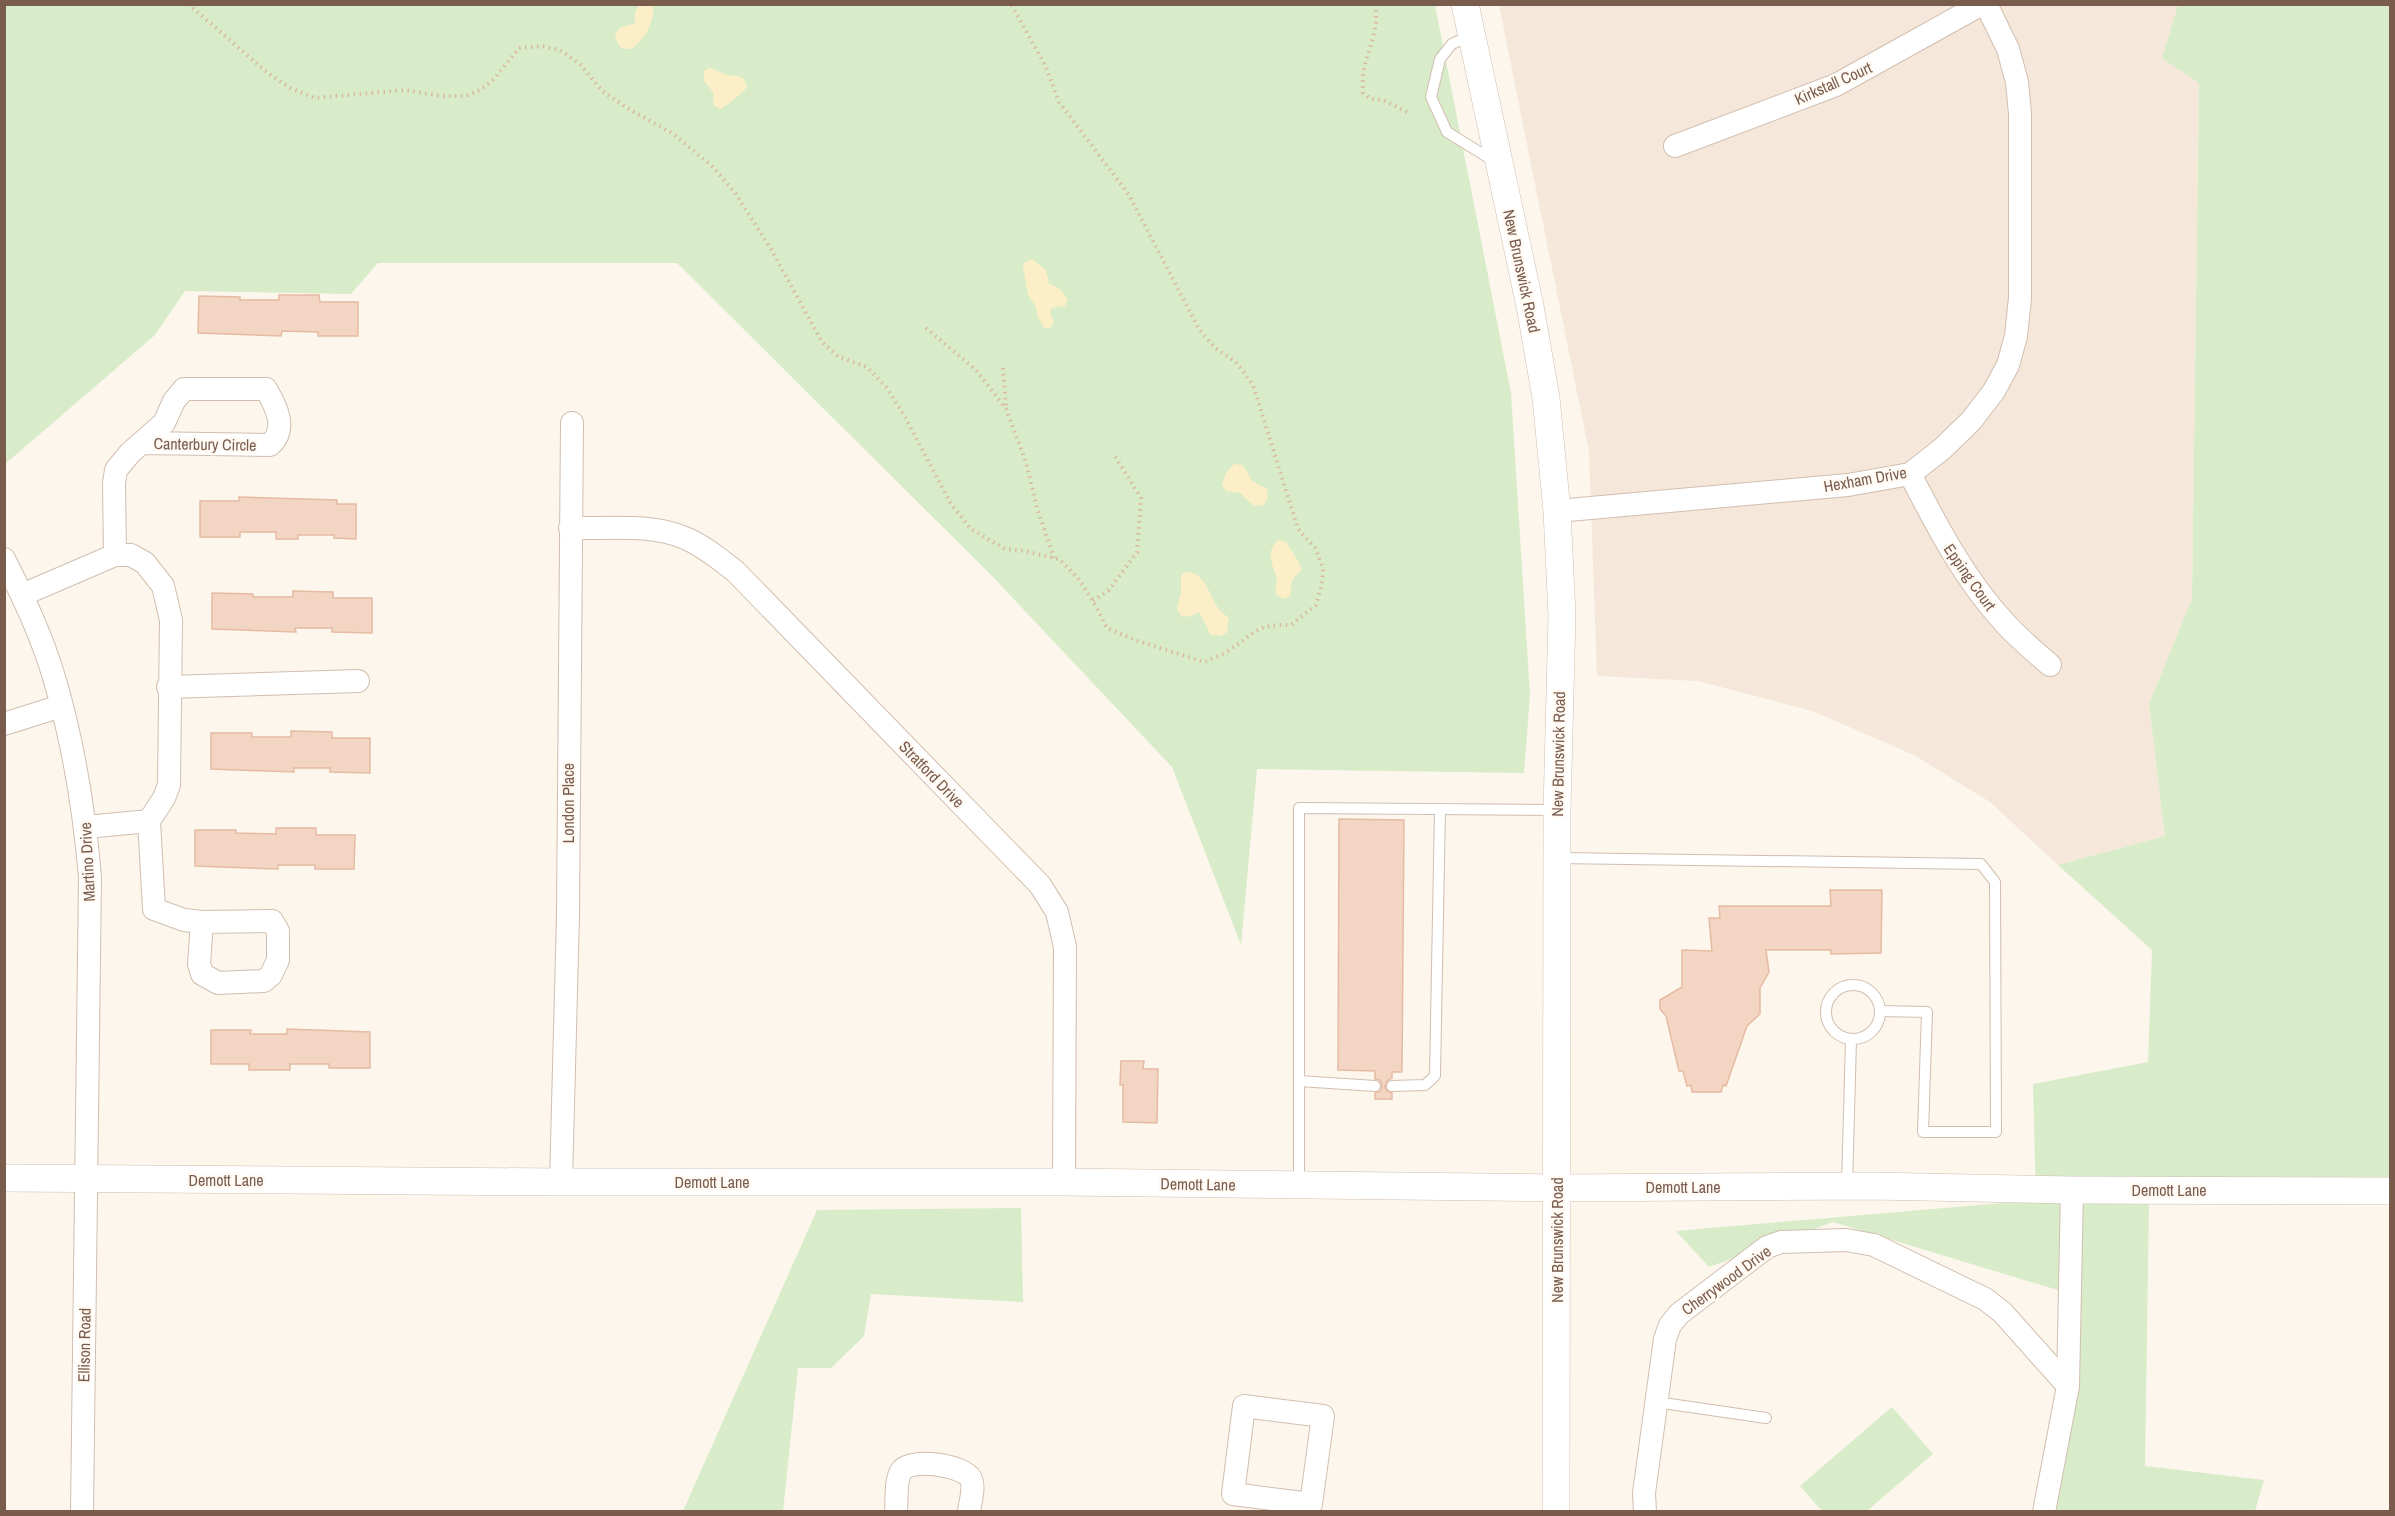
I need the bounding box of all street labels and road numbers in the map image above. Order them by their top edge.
street label: Kirkstall Court [1791,56,1875,110]
street label: New Brunswick Road [1498,207,1546,335]
street label: Canterbury Circle [153,432,257,456]
street label: Hexham Drive [1822,461,1908,497]
street label: Epping Court [1939,539,2001,615]
street label: New Brunswick Road [1546,691,1570,817]
street label: Stratford Drive [894,736,970,812]
street label: London Place [557,763,579,843]
street label: Martino Drive [74,822,100,902]
street label: Demott Lane [188,1169,264,1191]
street label: Demott Lane [674,1171,750,1193]
street label: Demott Lane [1160,1172,1236,1196]
street label: Demott Lane [1645,1176,1721,1198]
street label: New Brunswick Road [1546,1177,1568,1303]
street label: Demott Lane [2131,1179,2207,1201]
street label: Cherrywood Drive [1677,1240,1775,1320]
street label: Ellison Road [72,1308,96,1382]

